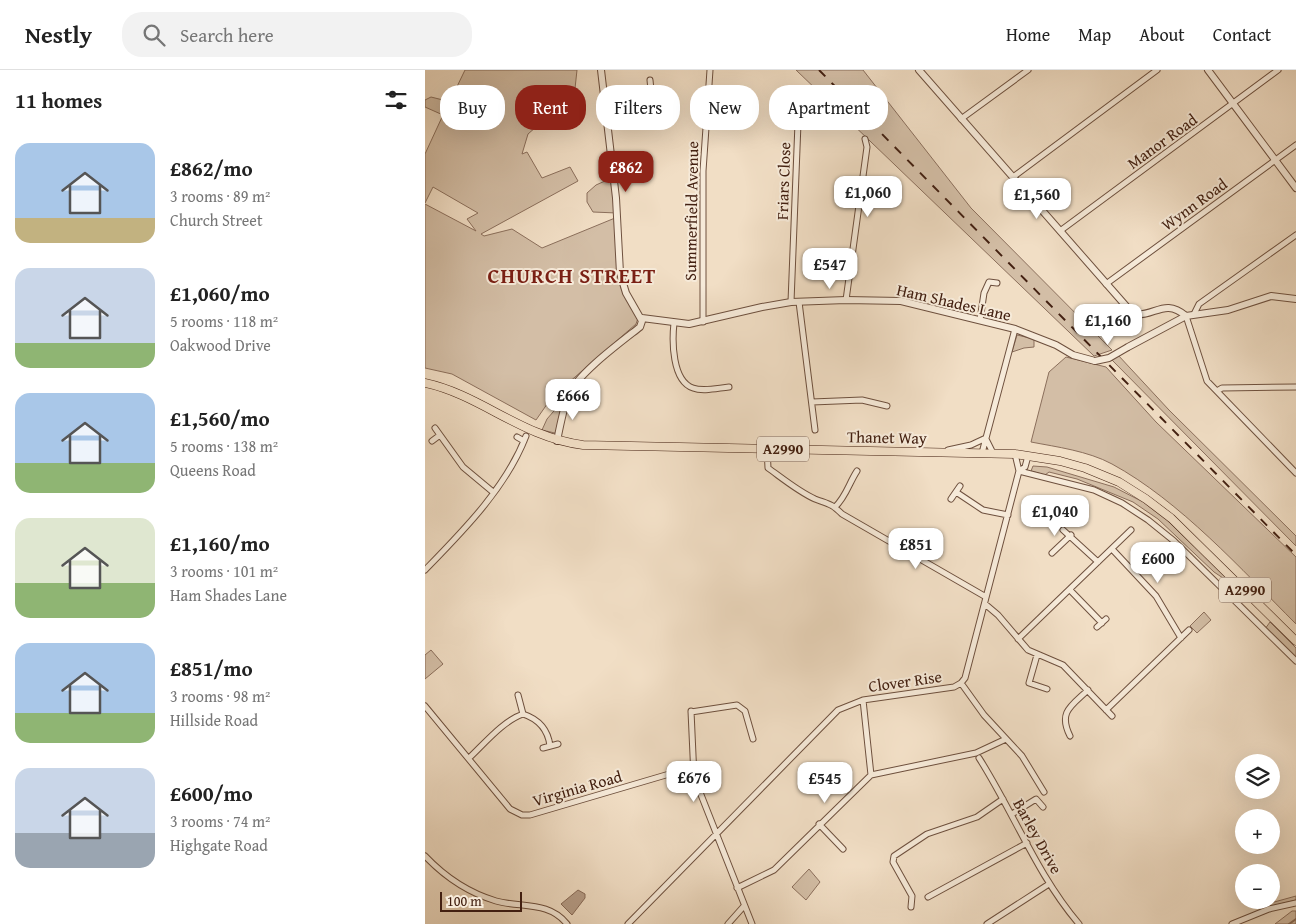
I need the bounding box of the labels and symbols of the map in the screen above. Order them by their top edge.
street label: Manor Road [1122,107,1202,175]
street label: Summerfield Avenue [678,141,704,281]
street label: Friars Close [770,142,796,220]
pin: £862 [596,150,656,193]
street label: Wynn Road [1156,172,1232,236]
pin: £1,060 [827,176,909,218]
pin: £1,560 [996,178,1078,220]
pin: £547 [800,248,860,290]
district label: CHURCH STREET [488,260,656,291]
street label: Ham Shades Lane [894,277,1014,327]
pin: £1,160 [1067,304,1149,346]
pin: £666 [543,378,603,421]
street label: Thanet Way [847,424,927,450]
road number: A2990 [757,436,809,462]
pin: £1,040 [1014,494,1096,537]
pin: £851 [886,528,946,570]
pin: £600 [1128,542,1188,584]
road number: A2990 [1219,578,1271,602]
street label: Clover Rise [867,664,943,698]
pin: £676 [664,760,724,803]
pin: £545 [795,762,855,804]
street label: Virginia Road [529,764,625,812]
street label: Barley Drive [1007,794,1069,878]
scale bar [440,889,523,912]

